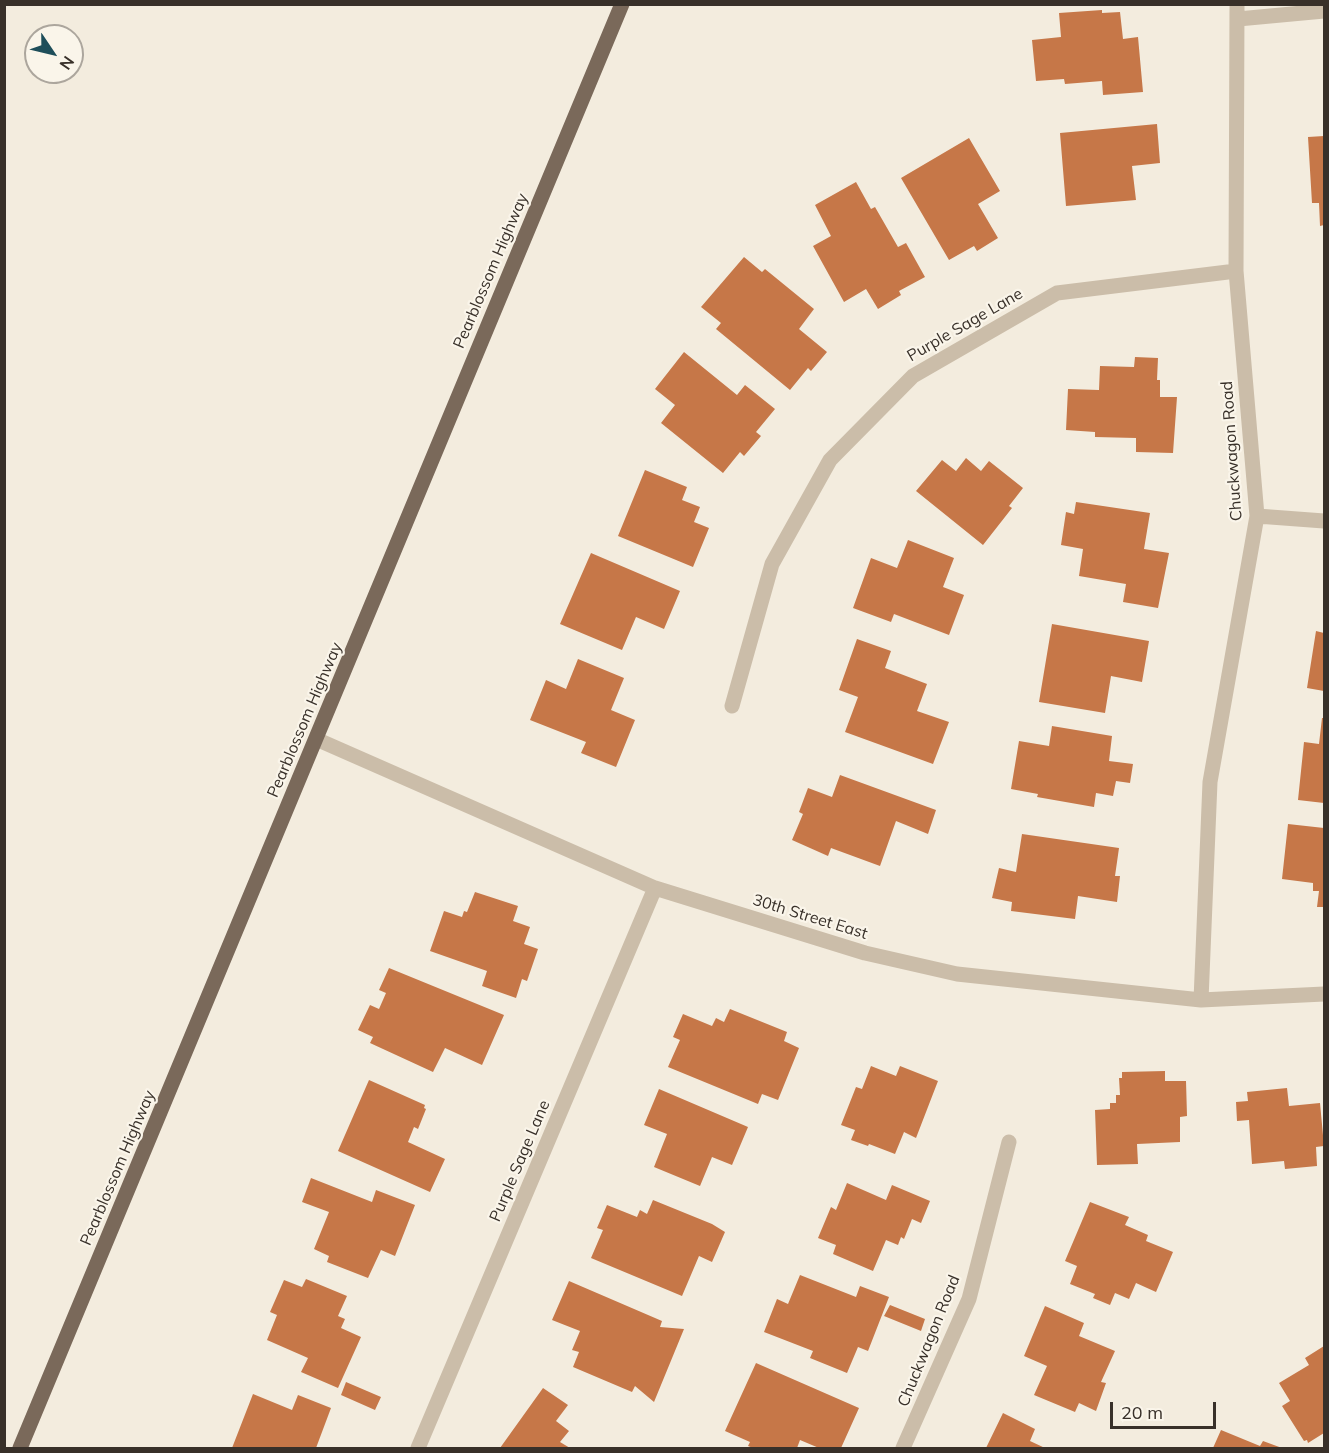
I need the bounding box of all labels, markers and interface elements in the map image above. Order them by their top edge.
north arrow [24,24,84,84]
text: N [55,52,79,74]
street label: Pearblossom Highway [450,191,532,351]
street label: Purple Sage Lane [904,284,1026,366]
street label: Chuckwagon Road [1218,380,1246,522]
street label: Pearblossom Highway [264,640,346,800]
street label: 30th Street East [750,890,870,944]
street label: Pearblossom Highway [77,1088,159,1248]
street label: Purple Sage Lane [486,1097,554,1225]
street label: Chuckwagon Road [894,1272,964,1410]
scale bar [1113,1390,1220,1428]
text: 20 m [1121,1401,1163,1424]

